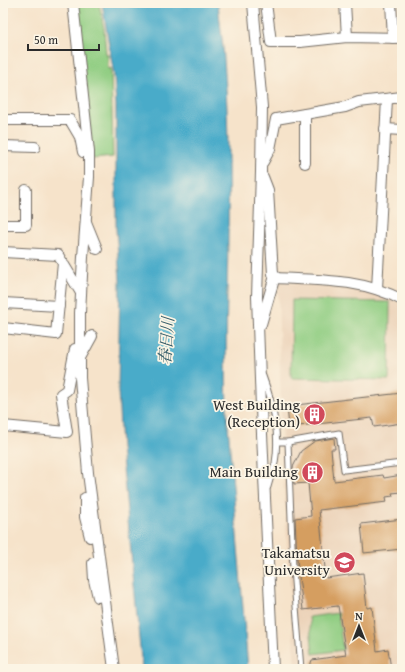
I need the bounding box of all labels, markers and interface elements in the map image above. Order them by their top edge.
scale bar [28,26,99,52]
text: 50 m [34,31,58,48]
water label: 春日川 [152,314,180,366]
place label: West Building (Reception) [213,394,301,432]
building icon: West Building (Reception) [302,401,328,427]
building icon: Main Building [300,459,326,485]
place label: Main Building [210,461,299,482]
place label: Takamatsu University [262,542,331,580]
school or university icon: Takamatsu University [332,549,358,575]
north arrow [339,606,379,646]
text: N [355,608,363,624]

